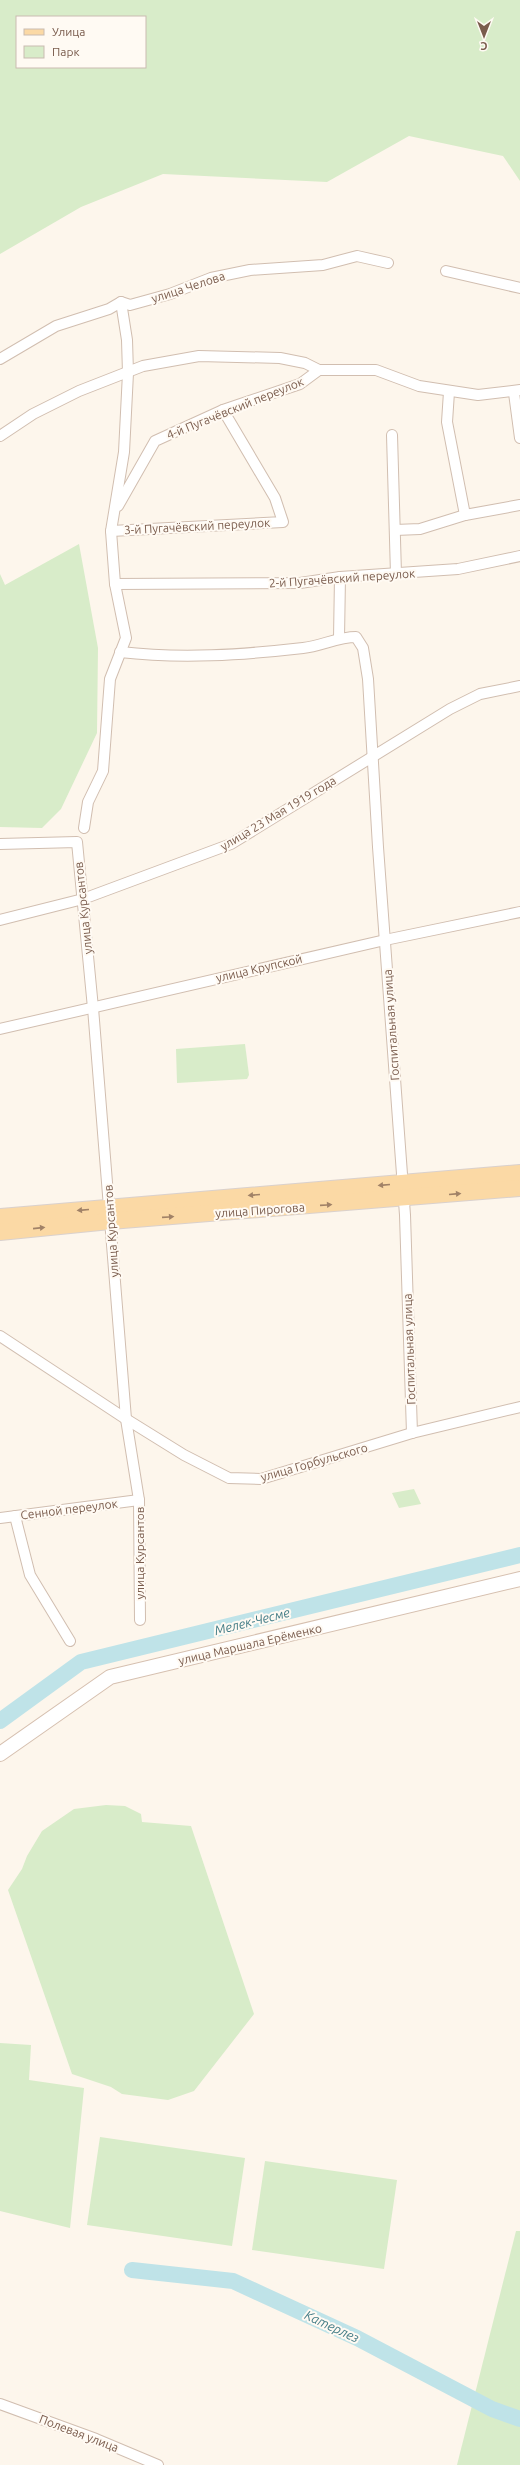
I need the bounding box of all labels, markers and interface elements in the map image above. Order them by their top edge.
legend [16,16,146,68]
north arrow [464,16,504,56]
text: Улица [52,25,85,38]
text: С [480,40,488,52]
text: Парк [52,45,80,58]
street label: улица Челова [150,269,226,305]
street label: 4-й Пугачёвский переулок [165,375,305,441]
street label: 3-й Пугачёвский переулок [124,516,270,536]
street label: 2-й Пугачёвский переулок [269,566,415,590]
street label: улица 23 Мая 1919 года [218,773,338,853]
street label: улица Курсантов [72,861,94,955]
street label: улица Крупской [215,952,303,984]
street label: Госпитальная улица [381,969,401,1081]
one-way arrow [377,1181,390,1188]
street label: улица Курсантов [101,1184,121,1278]
one-way arrow [449,1191,461,1198]
one-way arrow [248,1192,260,1199]
street label: улица Пирогова [215,1200,305,1220]
one-way arrow [320,1201,332,1208]
one-way arrow [77,1207,89,1213]
one-way arrow [162,1213,174,1220]
one-way arrow [33,1225,45,1232]
street label: Госпитальная улица [401,1293,417,1405]
street label: улица Горбульского [259,1441,369,1483]
street label: Сенной переулок [20,1497,118,1521]
street label: улица Курсантов [133,1507,146,1600]
water label: Мелек-Чесме [213,1605,291,1637]
street label: улица Маршала Ерёменко [177,1621,323,1667]
water label: Катерлез [303,2307,362,2345]
street label: Полевая улица [38,2412,120,2454]

